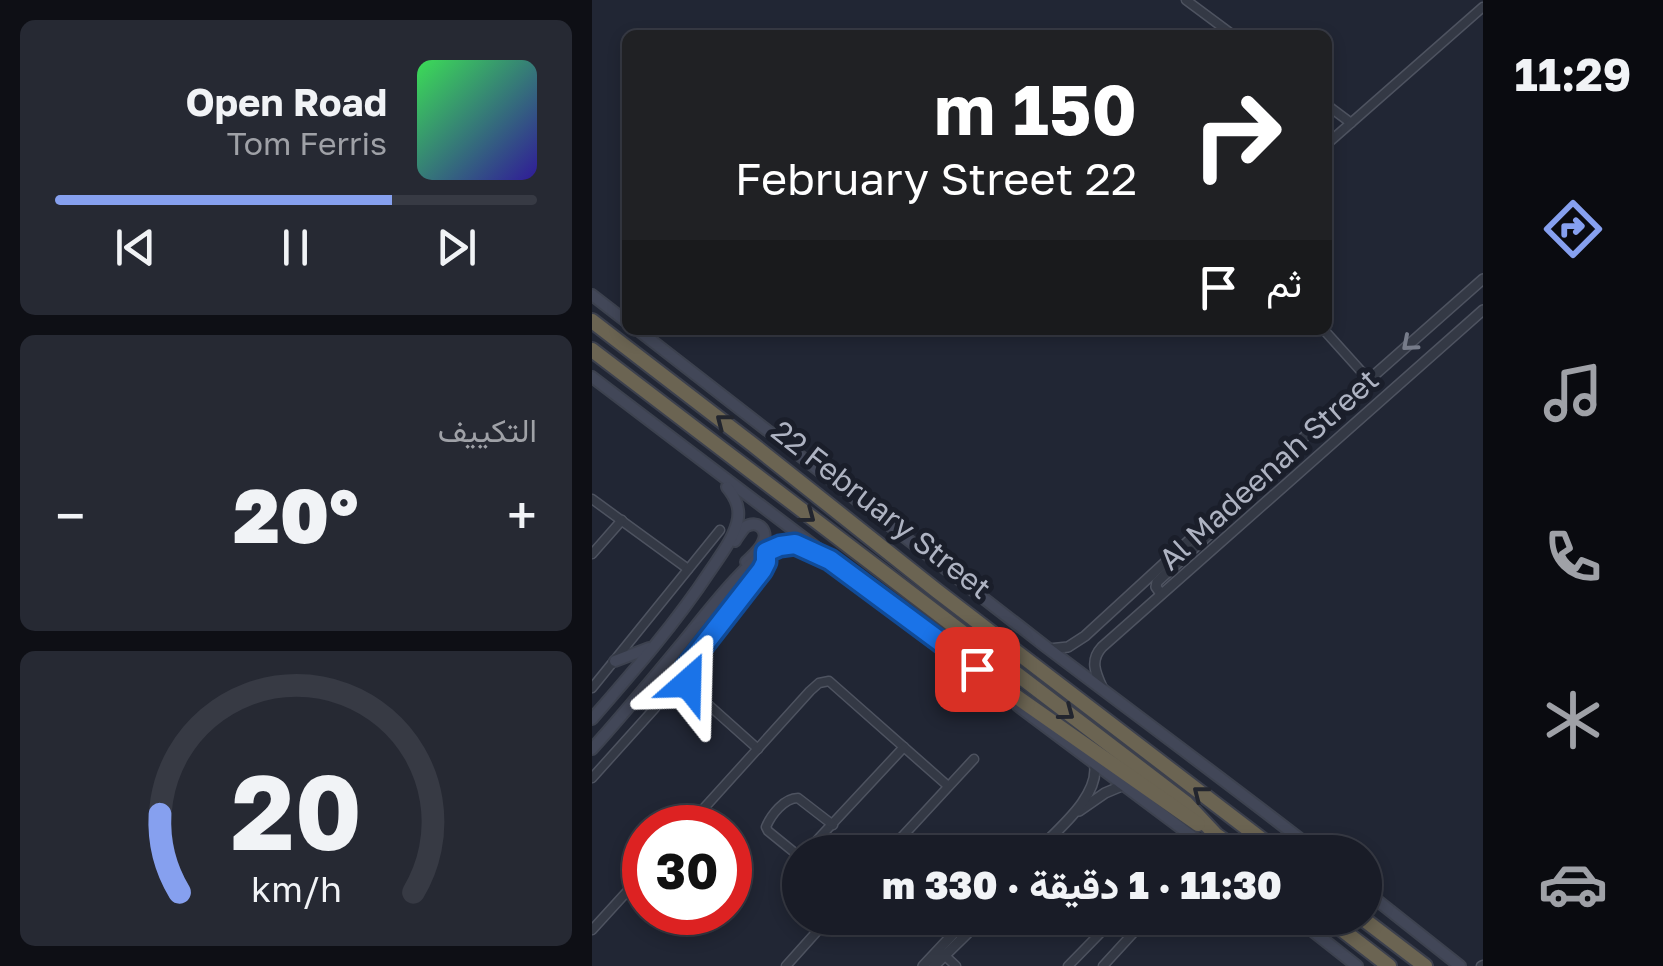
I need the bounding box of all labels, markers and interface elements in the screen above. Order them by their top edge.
text: 11:29 [1515,47,1631,101]
text: 150 m [934,66,1137,150]
icon: right [1172,70,1302,200]
text: Open Road [185,79,387,124]
text: Tom Ferris [227,124,387,162]
text: 22 February Street [735,151,1137,205]
icon: directions [1538,194,1608,264]
icon: previous [108,220,163,275]
icon: pause [268,220,323,275]
icon: next [429,220,484,275]
icon: arrive [1191,260,1246,315]
text: ثم [1266,260,1302,305]
one-way arrow [1403,332,1421,350]
icon: music [1538,358,1608,428]
street label: Al Madeenah Street [1151,361,1385,577]
text: التكييف [438,411,537,449]
street label: 22 February Street [765,412,998,606]
one-way arrow [716,416,734,433]
text: 20° [233,469,359,560]
text: − [55,482,85,548]
text: + [507,482,537,548]
one-way arrow [797,504,815,521]
icon: phone [1538,522,1608,592]
pin [935,627,1020,712]
position arrow [636,631,740,735]
icon: arrive [950,642,1005,697]
icon: climate [1538,685,1608,755]
one-way arrow [1056,701,1074,718]
text: 20 [230,748,362,873]
one-way arrow [1194,787,1212,805]
speed limit sign: 30 [622,805,752,935]
icon: car [1538,849,1608,919]
text: 11:30 · 1 دقيقة · 330 m [882,862,1282,907]
text: km/h [251,867,341,910]

